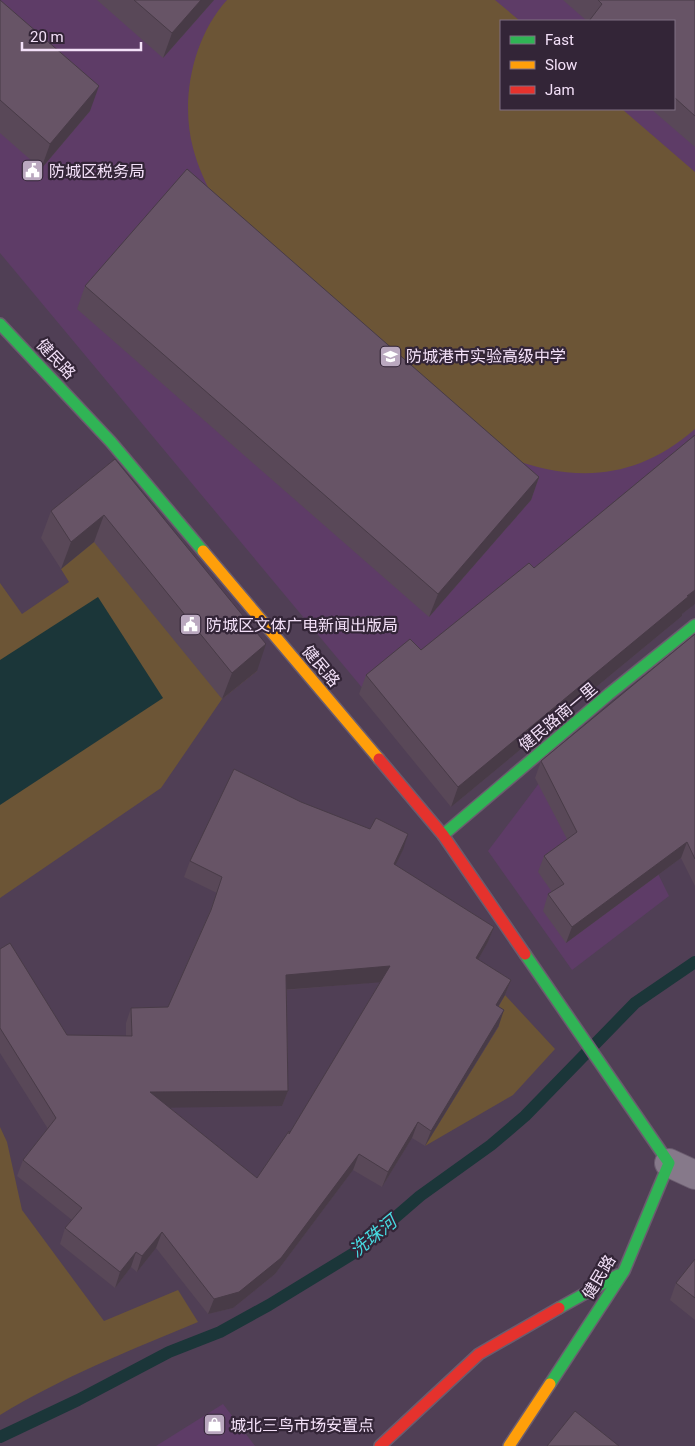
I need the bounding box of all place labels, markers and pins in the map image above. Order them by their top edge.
public building icon: 防城区税务局 [21,159,45,183]
place label: 防城区税务局 [49,162,145,181]
school or university icon: 防城港市实验高级中学 [378,344,402,368]
place label: 防城港市实验高级中学 [406,347,566,366]
public building icon: 防城区文体广电新闻出版局 [178,613,202,637]
place label: 防城区文体广电新闻出版局 [206,616,398,635]
shop icon: 城北三鸟市场安置点 [202,1413,226,1437]
place label: 城北三鸟市场安置点 [230,1416,374,1435]

